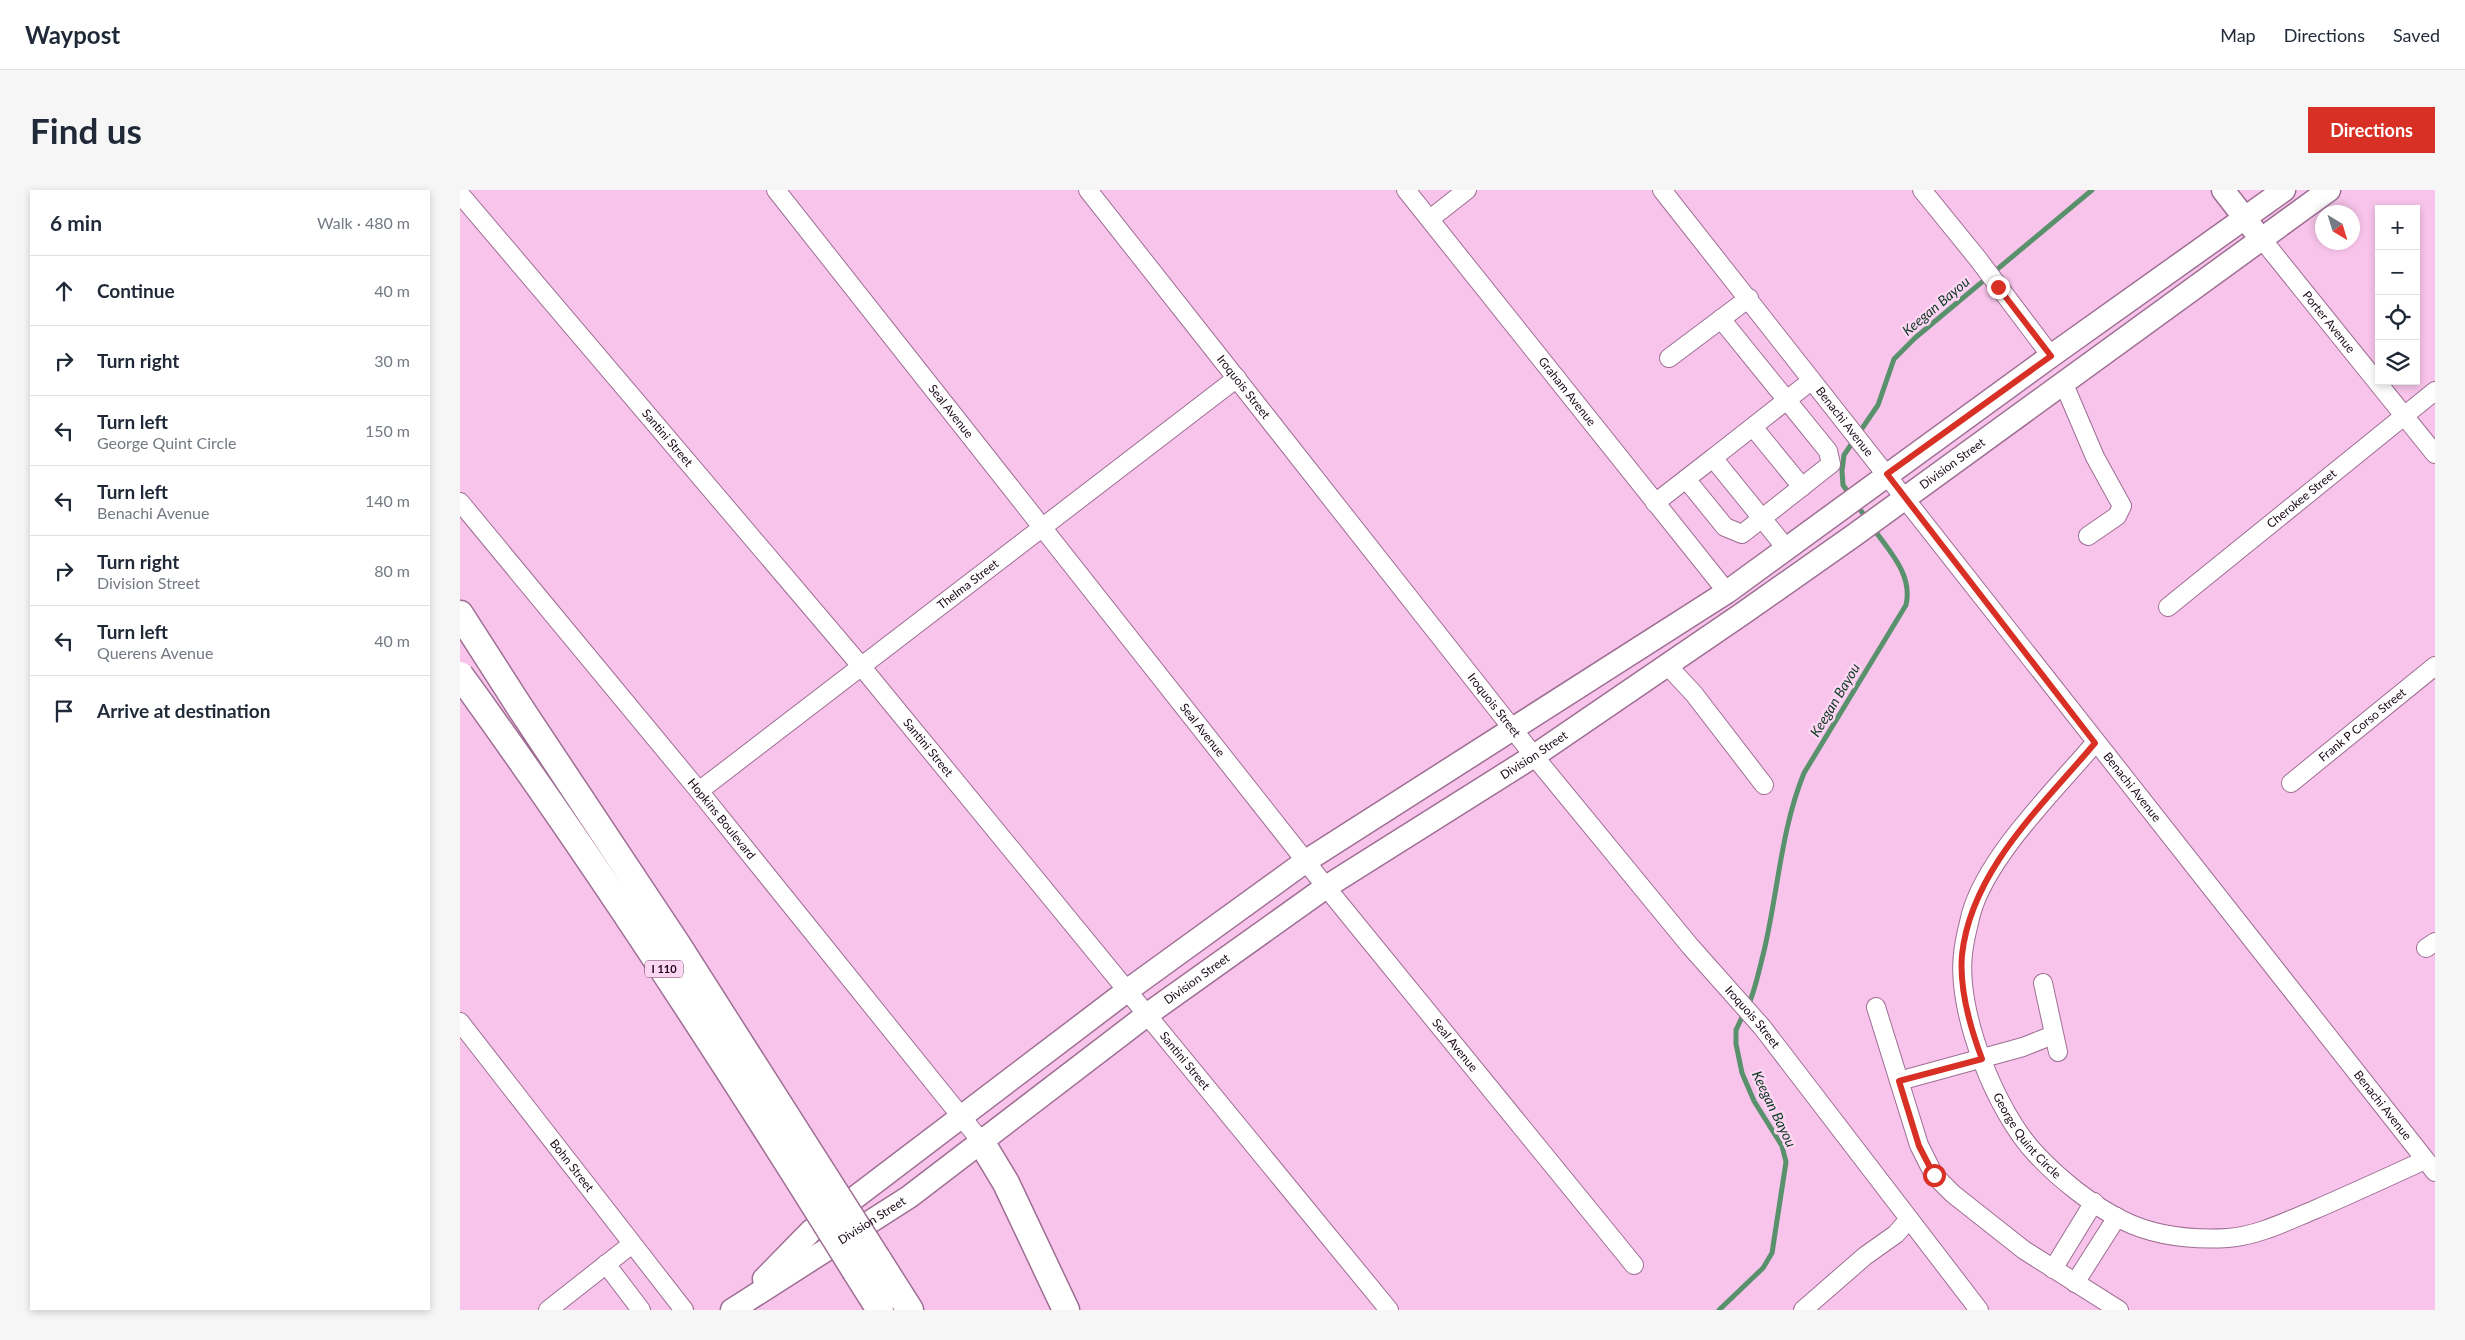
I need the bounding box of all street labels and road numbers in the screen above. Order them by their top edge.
street label: Porter Avenue [2300,288,2359,356]
street label: Iroquois Street [1214,352,1274,422]
street label: Graham Avenue [1535,354,1599,429]
street label: Seal Avenue [925,381,977,441]
street label: Benachi Avenue [1813,384,1877,459]
street label: Santini Street [639,406,697,470]
street label: Division Street [1917,434,1988,492]
street label: Cherokee Street [2264,465,2340,531]
street label: Thelma Street [934,555,1002,612]
street label: Iroquois Street [1465,670,1525,740]
street label: Frank P Corso Street [2315,684,2409,765]
street label: Seal Avenue [1177,700,1228,760]
street label: Santini Street [900,715,957,780]
street label: Division Street [1497,727,1571,782]
street label: Benachi Avenue [2100,749,2164,825]
street label: Hopkins Boulevard [685,775,759,862]
street label: Division Street [1161,950,1233,1007]
road number: I 110 [645,961,683,978]
street label: Iroquois Street [1722,982,1784,1052]
street label: Seal Avenue [1429,1015,1481,1075]
street label: Santini Street [1157,1028,1214,1093]
street label: Benachi Avenue [2351,1067,2415,1143]
street label: George Quint Circle [1990,1090,2064,1182]
street label: Bohn Street [547,1136,598,1195]
street label: Division Street [835,1193,909,1247]

